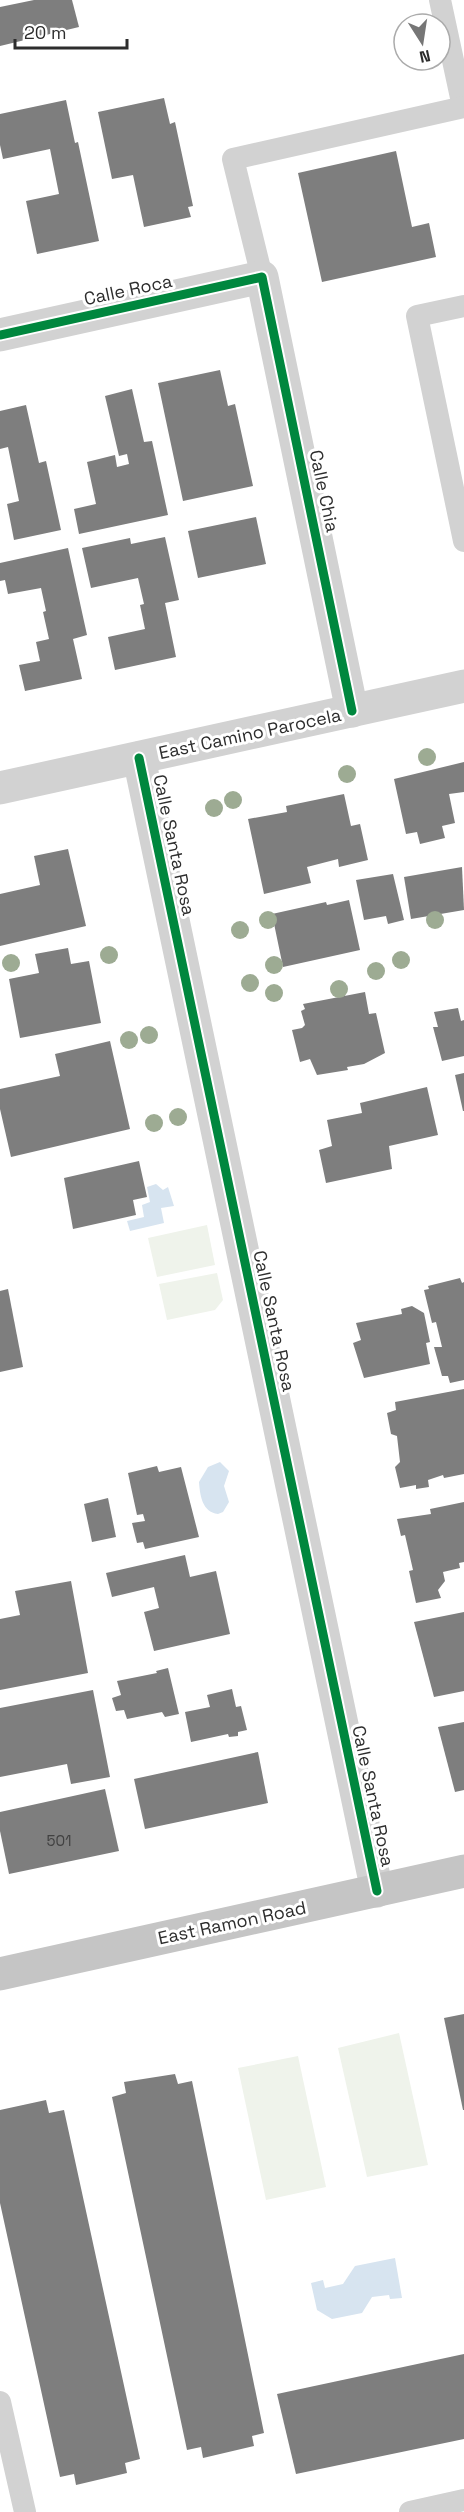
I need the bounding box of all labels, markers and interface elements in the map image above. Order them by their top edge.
scale bar [15,12,128,50]
north arrow [392,12,452,72]
text: 20 m [24,21,67,44]
text: N [418,45,432,68]
street label: Calle Roca [82,269,174,310]
street label: Calle Chia [305,448,344,534]
street label: East Camino Parocela [157,703,343,764]
street label: Calle Santa Rosa [148,772,201,918]
street label: Calle Santa Rosa [248,1248,301,1394]
street label: Calle Santa Rosa [347,1723,400,1869]
house number: 501 [47,1831,71,1850]
street label: East Ramon Road [156,1896,308,1949]

